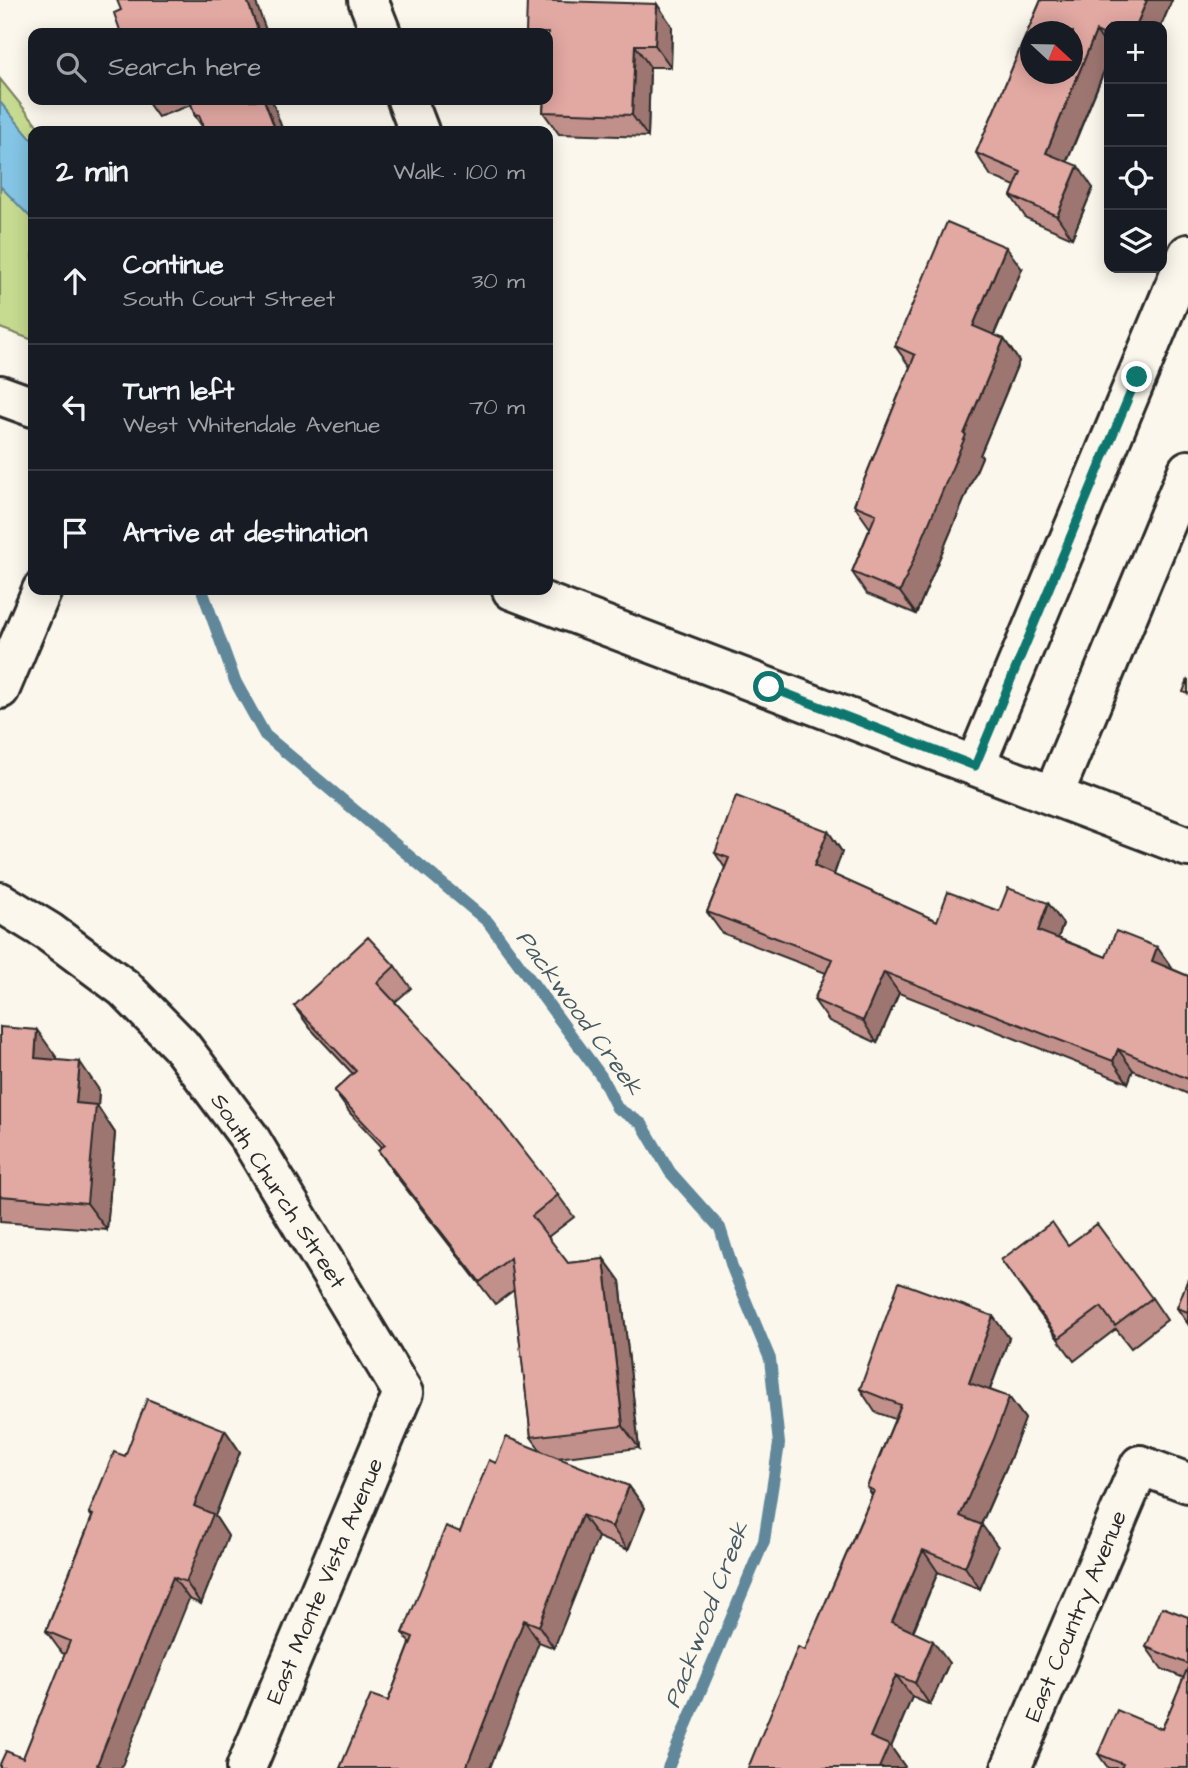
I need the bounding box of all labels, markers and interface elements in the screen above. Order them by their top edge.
north arrow [1020,21,1083,84]
map controls [1104,21,1167,273]
button: + [1104,21,1167,84]
search box [28,28,553,105]
icon: search [52,48,90,86]
text: Search here [108,49,261,85]
button: − [1104,84,1167,147]
button: locate [1104,147,1167,210]
text: 2 min [56,151,128,193]
text: Walk · 100 m [393,156,525,188]
button: layers [1104,210,1167,273]
text: Continue [123,247,224,283]
icon: ahead [56,262,94,300]
text: 30 m [472,265,525,297]
text: South Court Street [123,283,335,315]
route end [1121,361,1152,392]
text: Turn left [123,373,234,409]
icon: left [56,388,94,426]
text: 70 m [469,391,525,423]
text: West Whitendale Avenue [123,409,380,441]
icon: arrive [56,514,94,552]
text: Arrive at destination [123,515,368,551]
route start [753,671,784,702]
water label: Packwood Creek [507,923,651,1104]
street label: South Church Street [203,1087,354,1296]
street label: East Monte Vista Avenue [259,1453,391,1709]
street label: East Country Avenue [1017,1506,1136,1727]
water label: Packwood Creek [656,1516,759,1713]

